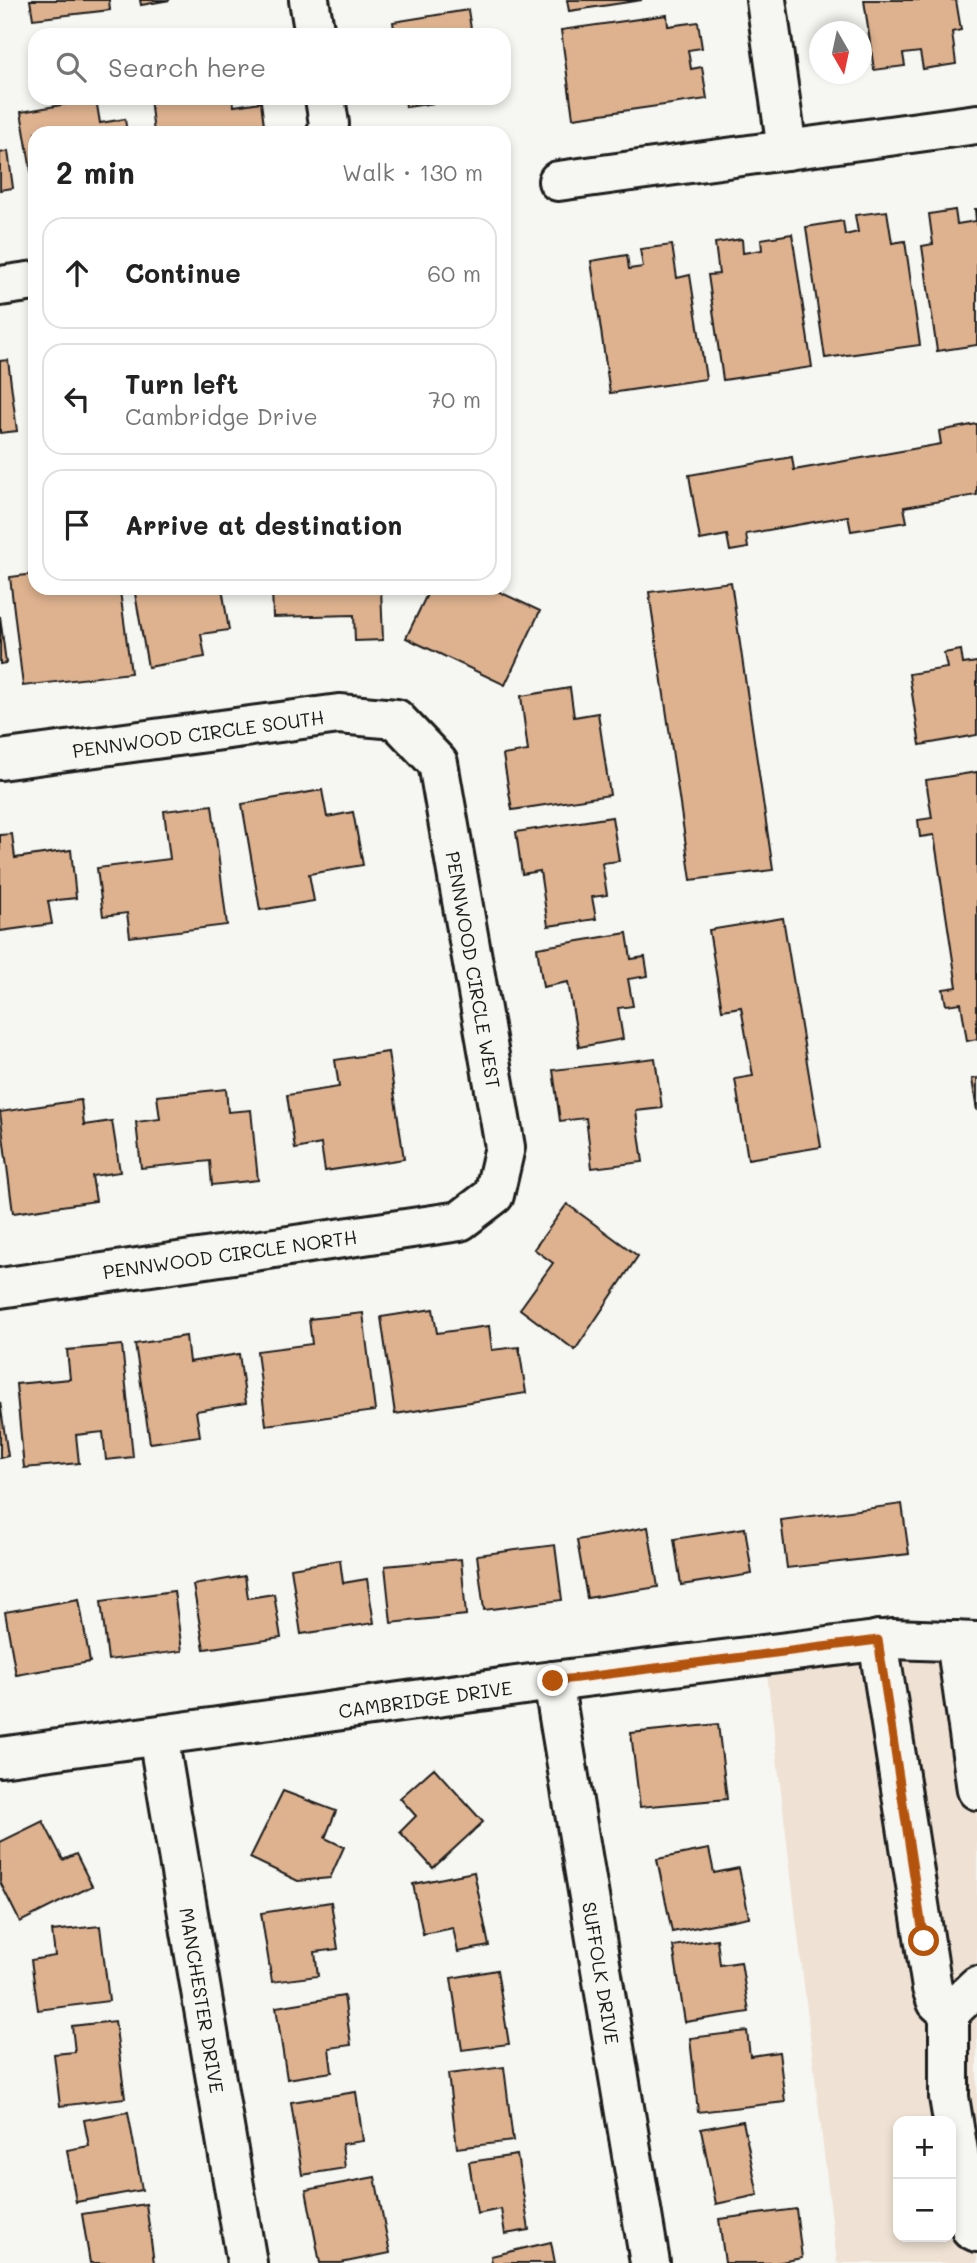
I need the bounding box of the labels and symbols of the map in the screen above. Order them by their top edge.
north arrow [809,21,872,84]
street label: PENNWOOD CIRCLE SOUTH [71,704,326,763]
street label: PENNWOOD CIRCLE WEST [441,849,507,1090]
street label: PENNWOOD CIRCLE NORTH [101,1224,359,1284]
route end [537,1665,568,1696]
street label: CAMBRIDGE DRIVE [337,1674,514,1723]
street label: SUFFOLK DRIVE [577,1900,626,2046]
street label: MANCHESTER DRIVE [175,1906,231,2095]
route start [908,1925,939,1956]

